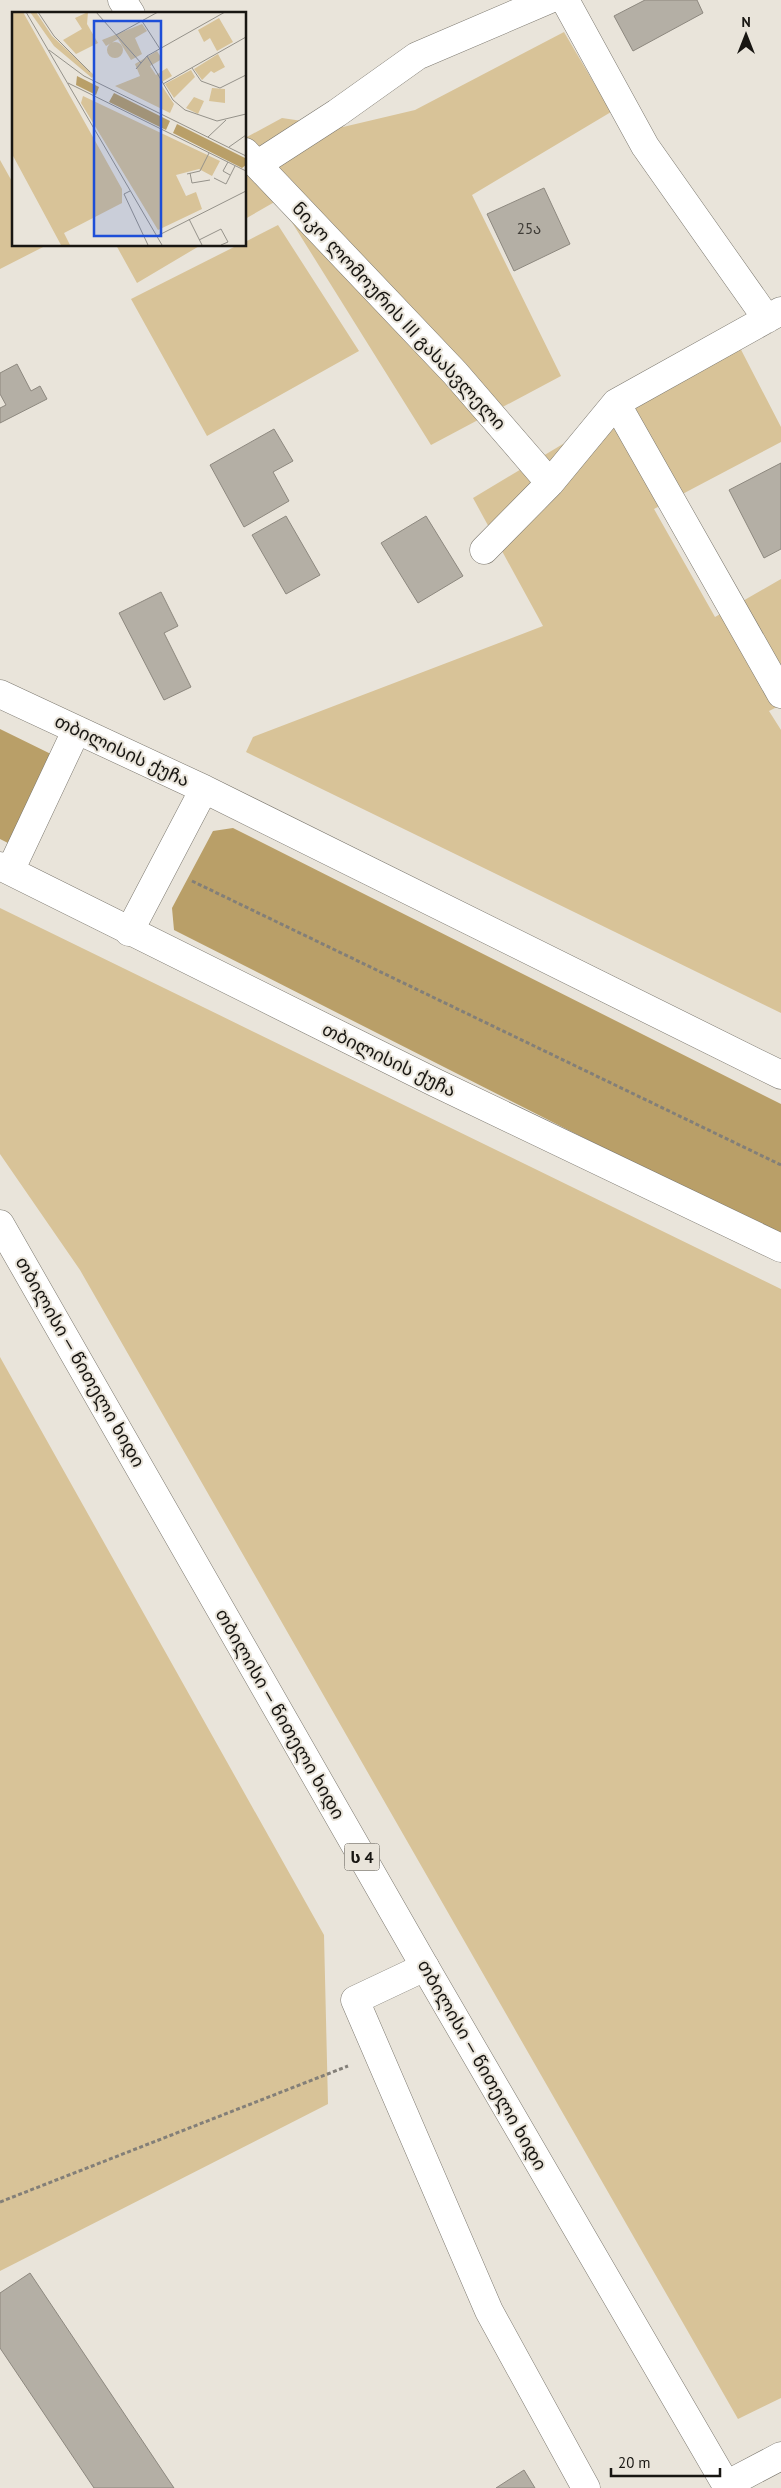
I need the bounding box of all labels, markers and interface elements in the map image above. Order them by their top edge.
north arrow [721,10,771,60]
inset map [12,12,246,246]
text: N [741,13,751,31]
street label: ნიკო ლომოურის III გასასვლელი [287,197,511,435]
house number: 25ა [517,219,541,238]
street label: თბილისის ქუჩა [51,709,193,792]
street label: თბილისის ქუჩა [319,1017,460,1102]
street label: თბილისი — წითელი ხიდი [11,1252,150,1471]
street label: თბილისი — წითელი ხიდი [211,1604,350,1823]
road number: ს 4 [344,1844,380,1870]
street label: თბილისი — წითელი ხიდი [413,1955,552,2174]
scale bar [611,2446,720,2478]
text: 20 m [618,2453,651,2472]

